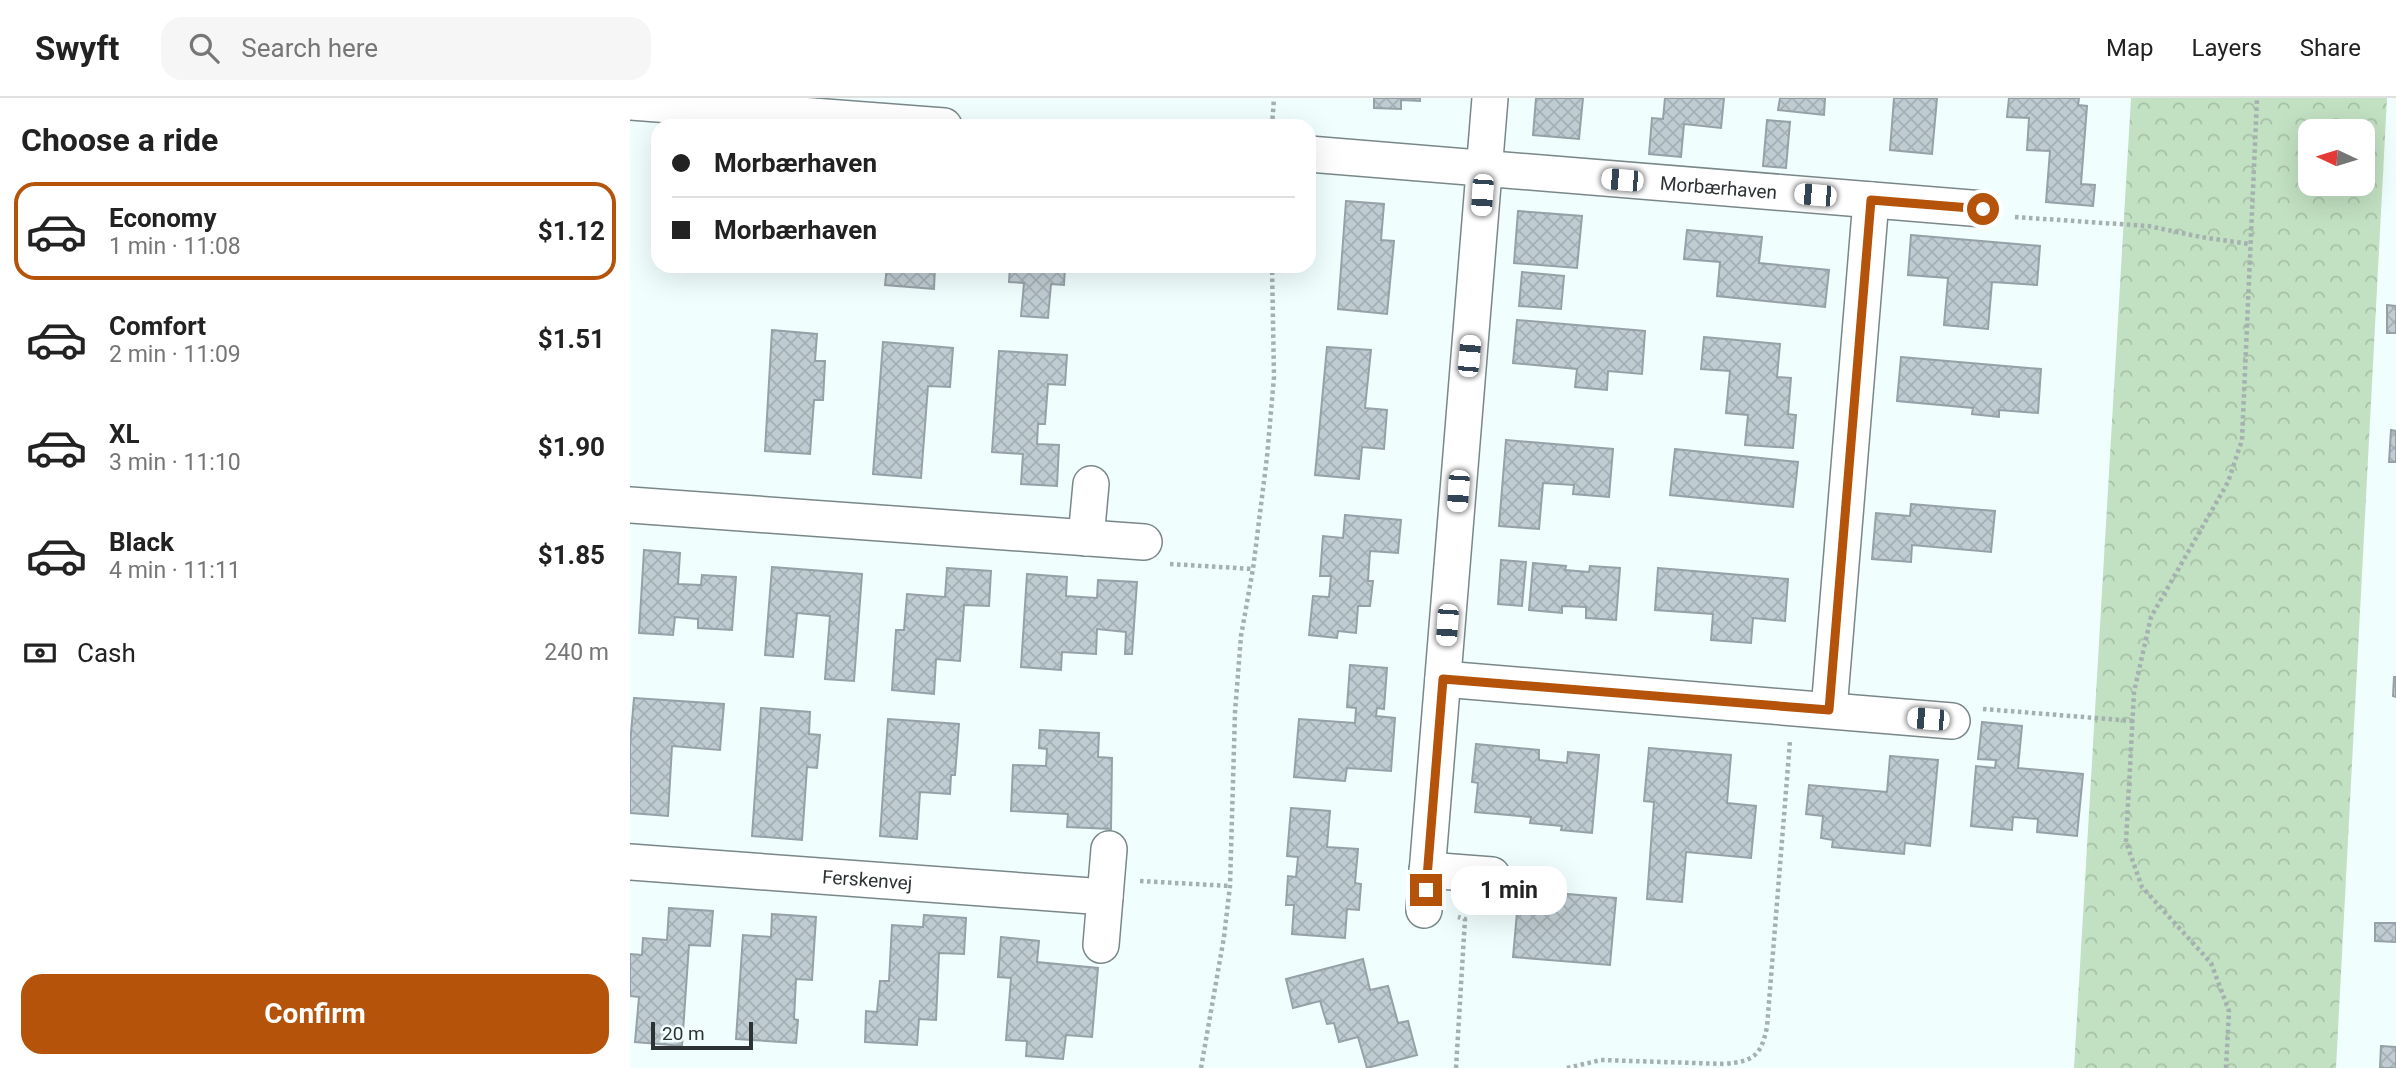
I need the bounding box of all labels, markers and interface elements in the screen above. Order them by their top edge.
search box [161,17,651,80]
text: Swyft [35,29,119,68]
icon: search [185,29,223,67]
text: Search here [241,33,378,63]
text: Map [2106,34,2154,62]
text: Layers [2192,34,2262,62]
text: Share [2300,34,2361,62]
north arrow [2298,119,2375,196]
map controls [2298,119,2375,196]
text: Choose a ride [21,121,218,159]
text: Morbærhaven [714,148,877,178]
car [1601,168,1644,192]
street label: Morbærhaven [1659,172,1778,204]
car [1471,173,1494,217]
car [1794,183,1837,207]
route start [1967,193,1999,225]
icon: car [25,200,88,263]
text: Economy [109,203,216,233]
text: Morbærhaven [714,215,877,245]
text: $1.12 [538,216,605,246]
text: 1 min · 11:08 [109,233,241,260]
icon: car [25,308,88,371]
text: Comfort [109,311,206,341]
text: $1.51 [538,324,605,354]
car [1457,334,1482,378]
text: 2 min · 11:09 [109,341,241,368]
icon: car [25,416,88,479]
text: XL [109,419,140,449]
text: $1.90 [538,432,605,462]
text: 3 min · 11:10 [109,449,241,476]
car [1447,469,1470,513]
icon: car [25,524,88,587]
text: Black [109,527,174,557]
text: $1.85 [538,540,605,570]
text: 4 min · 11:11 [109,557,241,584]
car [1436,603,1459,647]
icon: cash [21,634,59,672]
text: Cash [77,638,136,668]
text: 240 m [544,639,609,666]
car [1907,707,1950,731]
street label: Ferskenvej [821,865,913,895]
callout: 1 min [1450,866,1566,914]
route end [1410,874,1442,906]
text: 1 min [1480,877,1538,904]
button: Confirm [21,974,609,1054]
scale bar [651,1019,752,1051]
text: 20 m [662,1022,705,1045]

